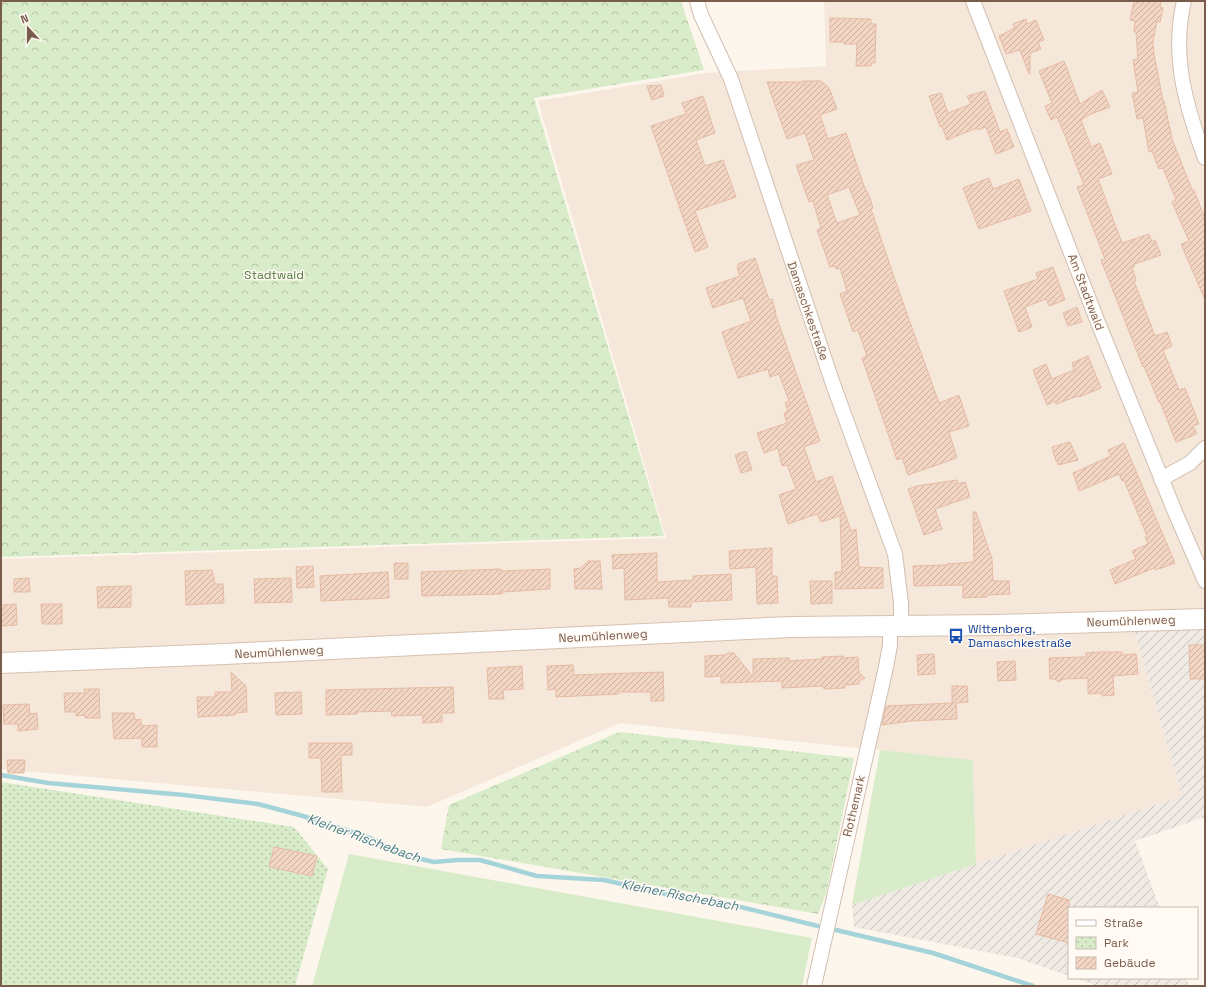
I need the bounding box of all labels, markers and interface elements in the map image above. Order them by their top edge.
north arrow [8,8,48,48]
text: N [18,11,30,27]
street label: Am Stadtwald [1064,251,1108,333]
street label: Damaschkestraße [784,259,832,363]
park label: Stadtwald [244,267,304,283]
street label: Neumühlenweg [1086,611,1176,631]
place label: Wittenberg, Damaschkestraße [968,621,1072,651]
street label: Neumühlenweg [558,626,648,646]
bus stop icon: Wittenberg, Damaschkestraße [947,627,965,645]
street label: Neumühlenweg [234,642,324,662]
street label: Rothemark [839,773,869,838]
water label: Kleiner Rischebach [305,810,424,867]
water label: Kleiner Rischebach [620,875,741,915]
legend [1068,907,1198,979]
text: Straße [1104,915,1143,931]
text: Park [1104,935,1129,951]
text: Gebäude [1104,955,1156,971]

